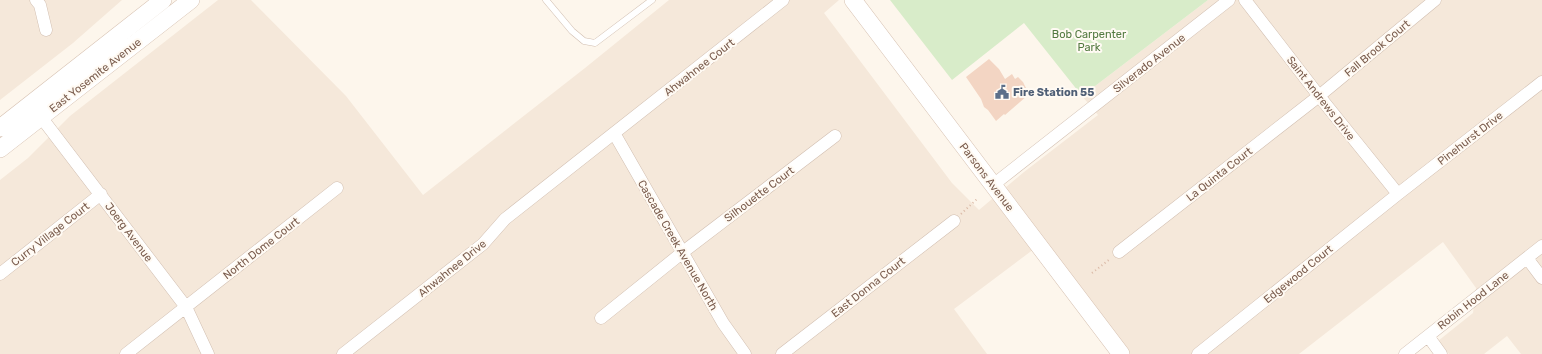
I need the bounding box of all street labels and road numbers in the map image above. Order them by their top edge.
street label: Fall Brook Court [1342,17,1413,79]
street label: Silverado Avenue [1111,31,1188,96]
street label: East Yosemite Avenue [47,35,144,115]
street label: Ahwahnee Court [661,35,738,99]
street label: Saint Andrews Drive [1284,54,1357,143]
street label: Pinehurst Drive [1435,109,1505,168]
street label: Parsons Avenue [957,141,1017,214]
street label: La Quinta Court [1184,144,1255,204]
street label: Silhouette Court [722,163,797,225]
street label: Cascade Creek Avenue North [635,178,720,313]
street label: Curry Village Court [9,199,93,269]
street label: Joerg Avenue [102,200,155,265]
street label: North Dome Court [221,214,303,282]
street label: Ahwahnee Drive [416,237,489,300]
street label: Edgewood Court [1261,242,1336,306]
street label: East Donna Court [829,254,908,320]
street label: Robin Hood Lane [1435,269,1512,332]

